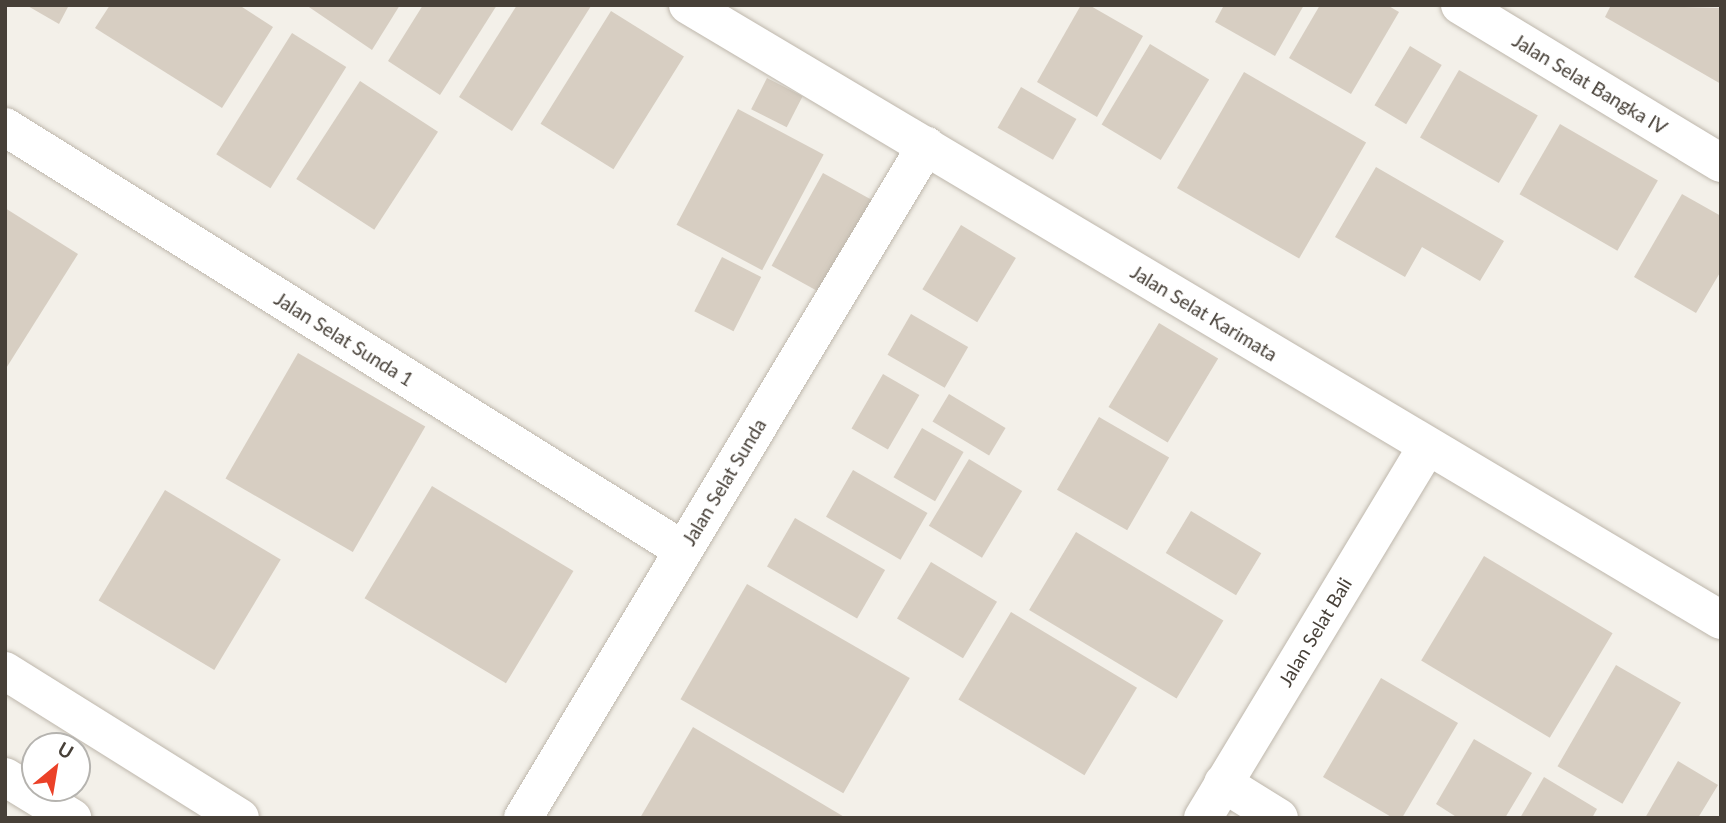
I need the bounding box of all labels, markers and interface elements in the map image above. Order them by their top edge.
street label: Jalan Selat Bangka IV [1509,29,1671,139]
street label: Jalan Selat Karimata [1127,260,1281,366]
street label: Jalan Selat Sunda 1 [270,287,418,391]
street label: Jalan Selat Sunda [677,415,771,549]
street label: Jalan Selat Bali [1274,573,1356,691]
north arrow [21,732,91,802]
text: U [54,737,78,764]

